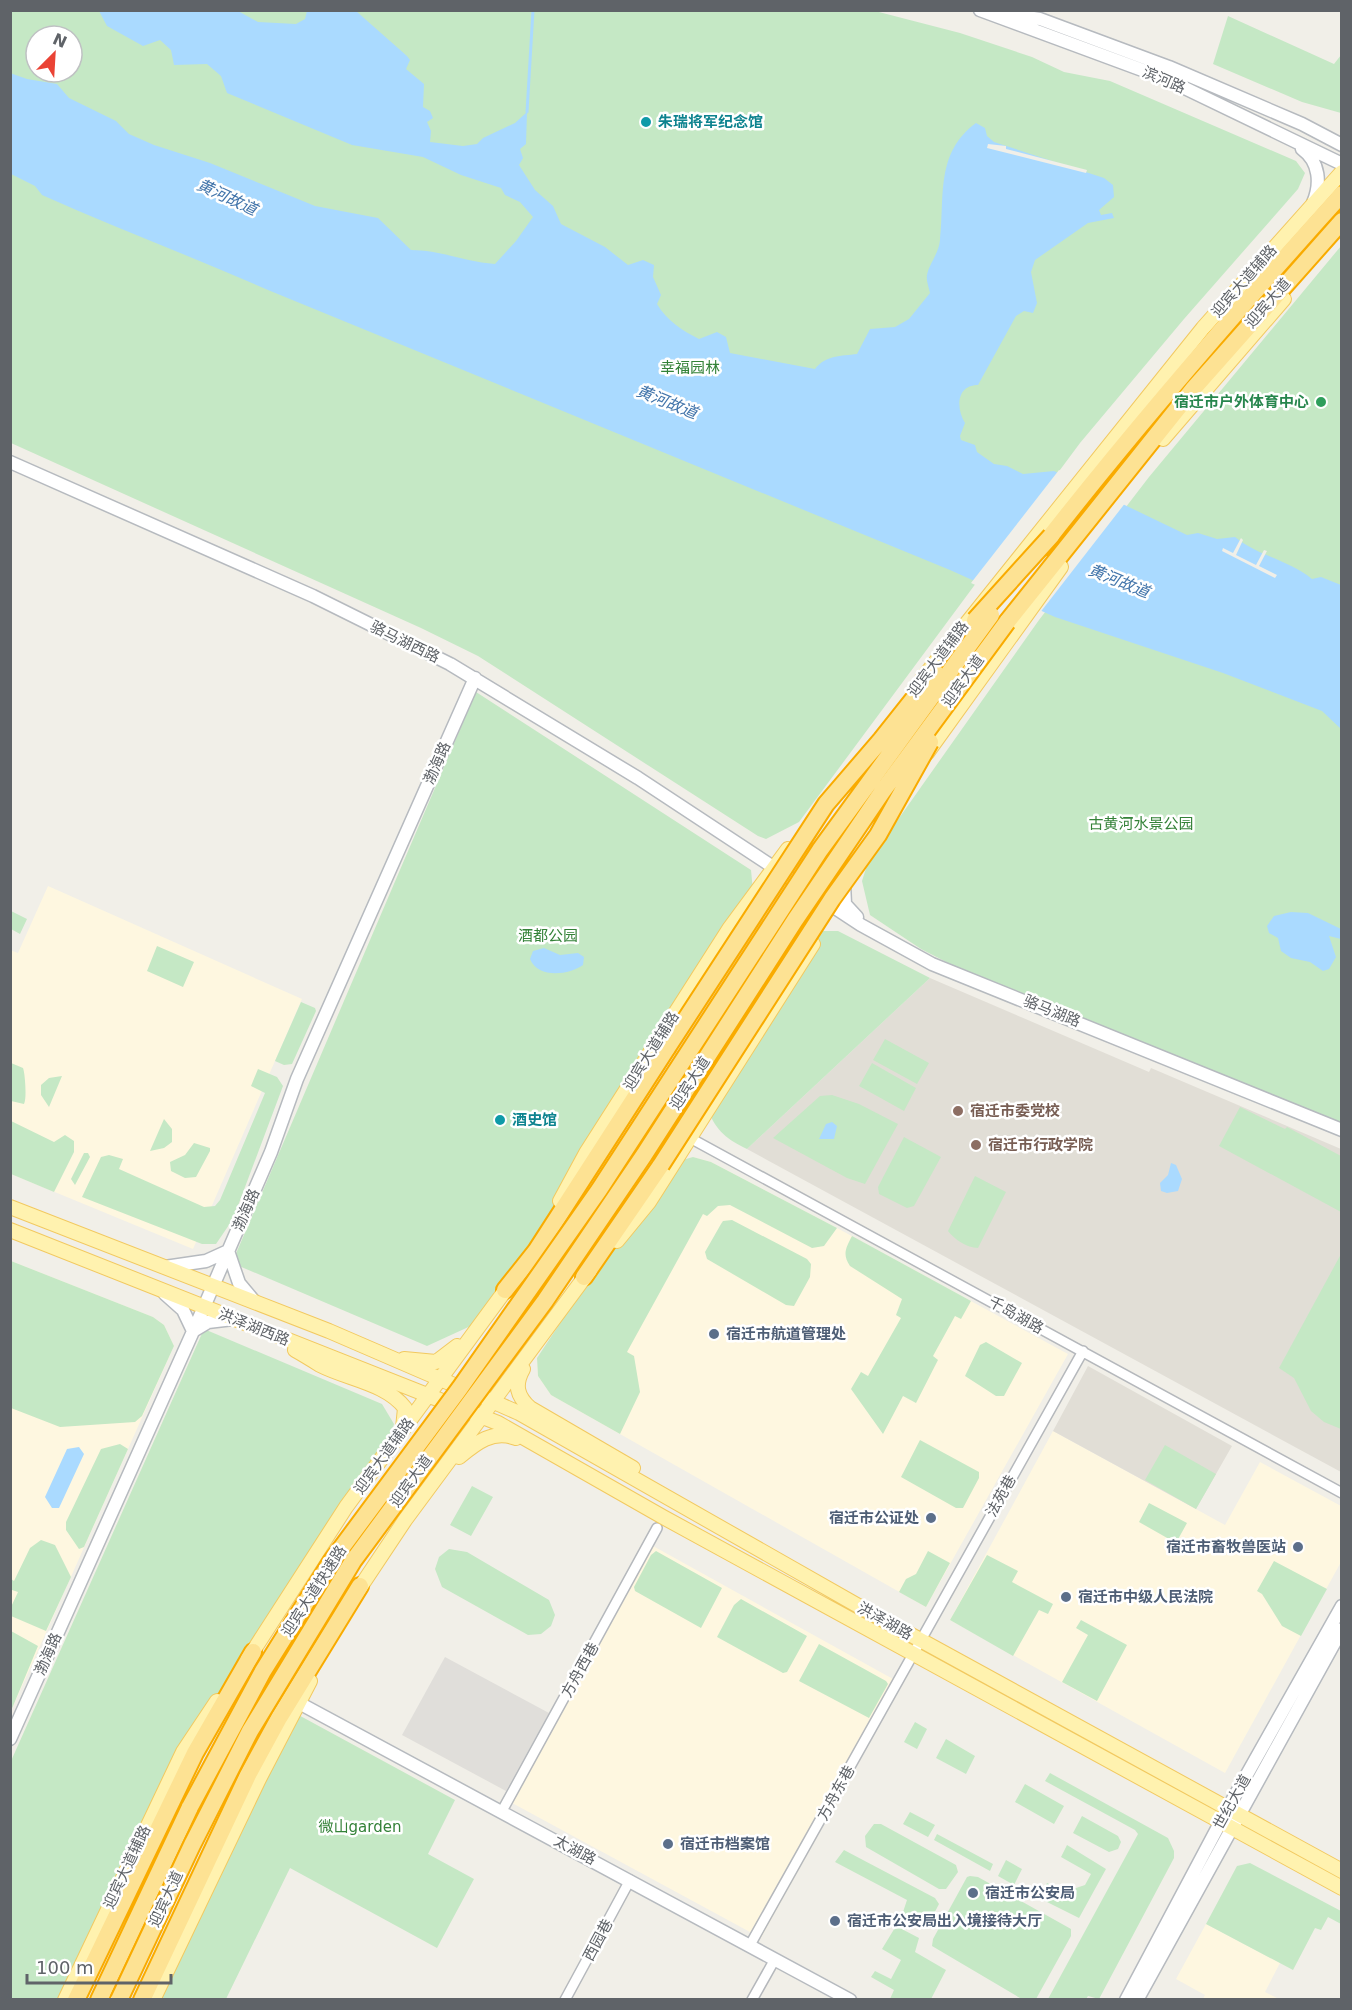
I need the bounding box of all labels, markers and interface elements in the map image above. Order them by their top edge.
north arrow [24,24,84,84]
text: N [50,29,70,52]
street label: 滨河路 [1140,63,1188,97]
place label: 朱瑞将军纪念馆 [658,113,763,131]
marker: 朱瑞将军纪念馆 [639,115,653,129]
water label: 黄河故道 [194,175,262,220]
street label: 迎宾大道辅路 [1208,241,1280,321]
street label: 迎宾大道 [1242,274,1294,332]
park label: 幸福园林 [660,359,720,377]
water label: 黄河故道 [634,381,702,424]
place label: 宿迁市户外体育中心 [1174,393,1309,411]
marker: 宿迁市户外体育中心 [1314,395,1328,409]
water label: 黄河故道 [1086,560,1154,603]
street label: 骆马湖西路 [367,617,443,667]
street label: 迎宾大道辅路 [904,618,972,700]
street label: 迎宾大道 [938,651,988,711]
street label: 渤海路 [420,739,454,787]
park label: 古黄河水景公园 [1088,815,1194,833]
park label: 酒都公园 [518,927,578,945]
street label: 骆马湖路 [1021,991,1083,1031]
street label: 迎宾大道辅路 [620,1008,682,1094]
street label: 迎宾大道 [666,1053,714,1113]
place label: 宿迁市委党校 [970,1102,1060,1120]
marker: 宿迁市委党校 [951,1104,965,1118]
place label: 酒史馆 [512,1111,557,1129]
marker: 酒史馆 [493,1113,507,1127]
place label: 宿迁市行政学院 [988,1136,1093,1154]
marker: 宿迁市行政学院 [969,1138,983,1152]
street label: 渤海路 [229,1186,263,1234]
street label: 千岛湖路 [985,1293,1047,1337]
street label: 洪泽湖西路 [216,1305,292,1349]
place label: 宿迁市航道管理处 [726,1325,846,1343]
marker: 宿迁市航道管理处 [707,1327,721,1341]
street label: 迎宾大道辅路 [350,1414,418,1498]
street label: 迎宾大道 [386,1451,436,1511]
street label: 法苑巷 [982,1472,1020,1520]
place label: 宿迁市公证处 [829,1509,919,1527]
marker: 宿迁市公证处 [924,1511,938,1525]
place label: 宿迁市畜牧兽医站 [1166,1538,1286,1556]
marker: 宿迁市畜牧兽医站 [1291,1540,1305,1554]
street label: 迎宾大道快速路 [278,1542,350,1640]
place label: 宿迁市中级人民法院 [1078,1588,1213,1606]
marker: 宿迁市中级人民法院 [1059,1590,1073,1604]
street label: 洪泽湖路 [854,1599,916,1643]
street label: 渤海路 [31,1630,65,1678]
street label: 方舟西巷 [558,1639,602,1701]
street label: 方舟东巷 [814,1762,858,1824]
street label: 世纪大道 [1210,1771,1254,1833]
park label: 微山garden [319,1818,401,1836]
street label: 迎宾大道辅路 [100,1822,154,1912]
street label: 太湖路 [551,1831,599,1869]
place label: 宿迁市档案馆 [680,1835,770,1853]
marker: 宿迁市档案馆 [661,1837,675,1851]
street label: 迎宾大道 [145,1868,187,1930]
place label: 宿迁市公安局 [985,1884,1075,1902]
marker: 宿迁市公安局 [966,1886,980,1900]
place label: 宿迁市公安局出入境接待大厅 [847,1912,1042,1930]
marker: 宿迁市公安局出入境接待大厅 [828,1914,842,1928]
street label: 西园巷 [579,1916,617,1964]
scale bar [27,1947,171,1985]
text: 100 m [36,1957,94,1978]

